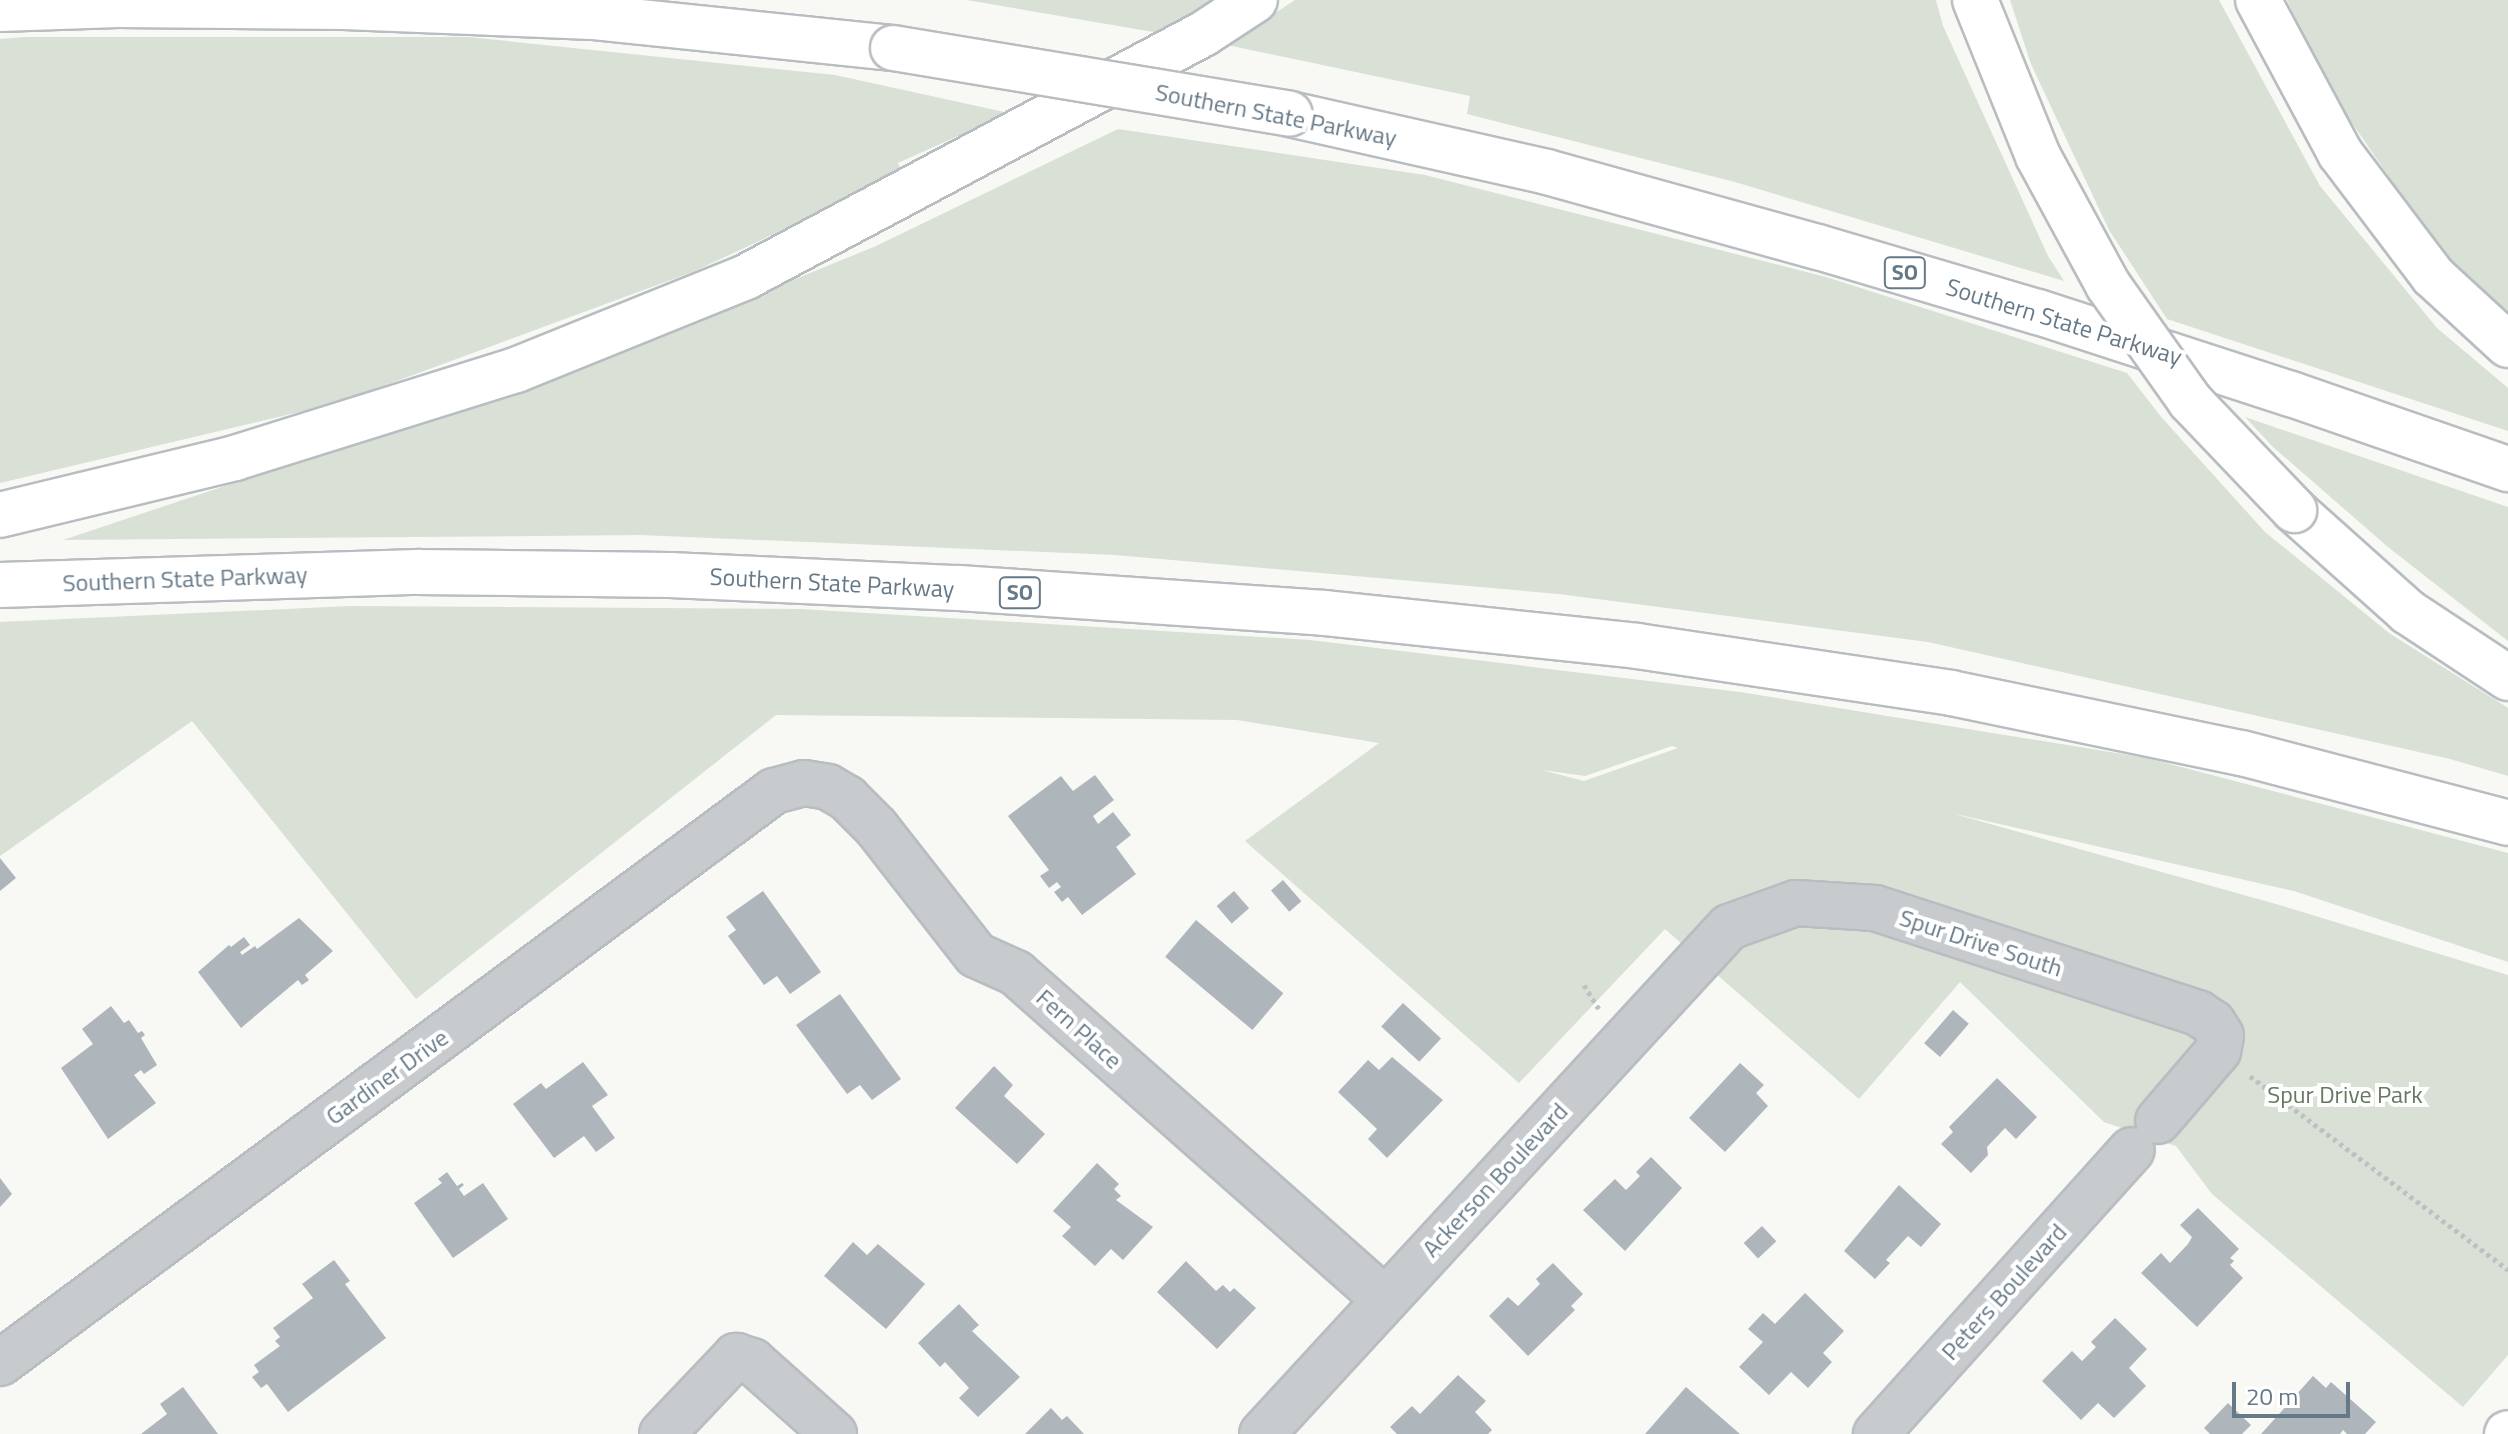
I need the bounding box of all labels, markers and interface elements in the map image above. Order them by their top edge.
street label: Southern State Parkway [1153,77,1399,153]
road number: SO [1883,255,1927,291]
street label: Southern State Parkway [1943,272,2185,372]
street label: Southern State Parkway [62,560,308,598]
street label: Southern State Parkway [709,562,955,604]
road number: SO [998,575,1042,611]
street label: Spur Drive South [1896,903,2066,983]
street label: Fern Place [1030,983,1128,1075]
street label: Gardiner Drive [320,1023,454,1131]
park label: Spur Drive Park [2267,1081,2423,1109]
street label: Ackerson Boulevard [1416,1097,1574,1263]
street label: Peters Boulevard [1935,1218,2073,1366]
scale bar [2236,1366,2354,1416]
text: 20 m [2246,1378,2298,1414]

